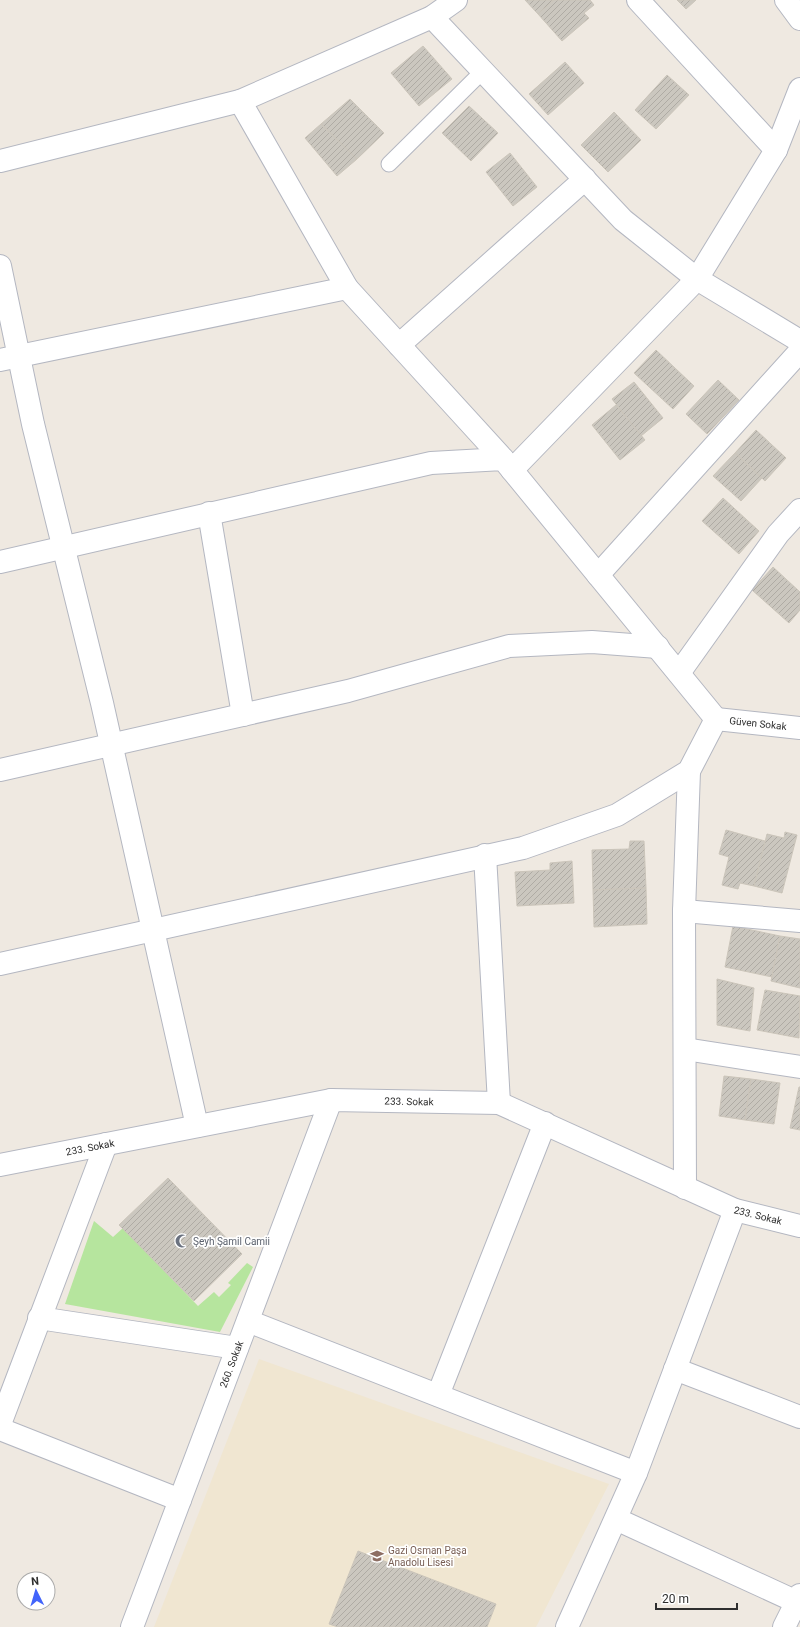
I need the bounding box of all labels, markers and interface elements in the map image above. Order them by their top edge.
street label: Güven Sokak [729,715,788,732]
street label: 233. Sokak [384,1096,435,1107]
street label: 233. Sokak [65,1137,116,1158]
street label: 233. Sokak [733,1204,784,1227]
mosque icon: Şeyh Şamil Camii [174,1233,190,1249]
place label: Şeyh Şamil Camii [193,1236,270,1247]
street label: 260. Sokak [218,1338,246,1389]
place label: Gazi Osman Paşa Anadolu Lisesi [388,1545,467,1568]
school or university icon: Gazi Osman Paşa Anadolu Lisesi [369,1548,385,1564]
north arrow [16,1571,56,1611]
text: N [31,1575,40,1588]
scale bar [656,1585,737,1611]
text: 20 m [662,1592,689,1606]

